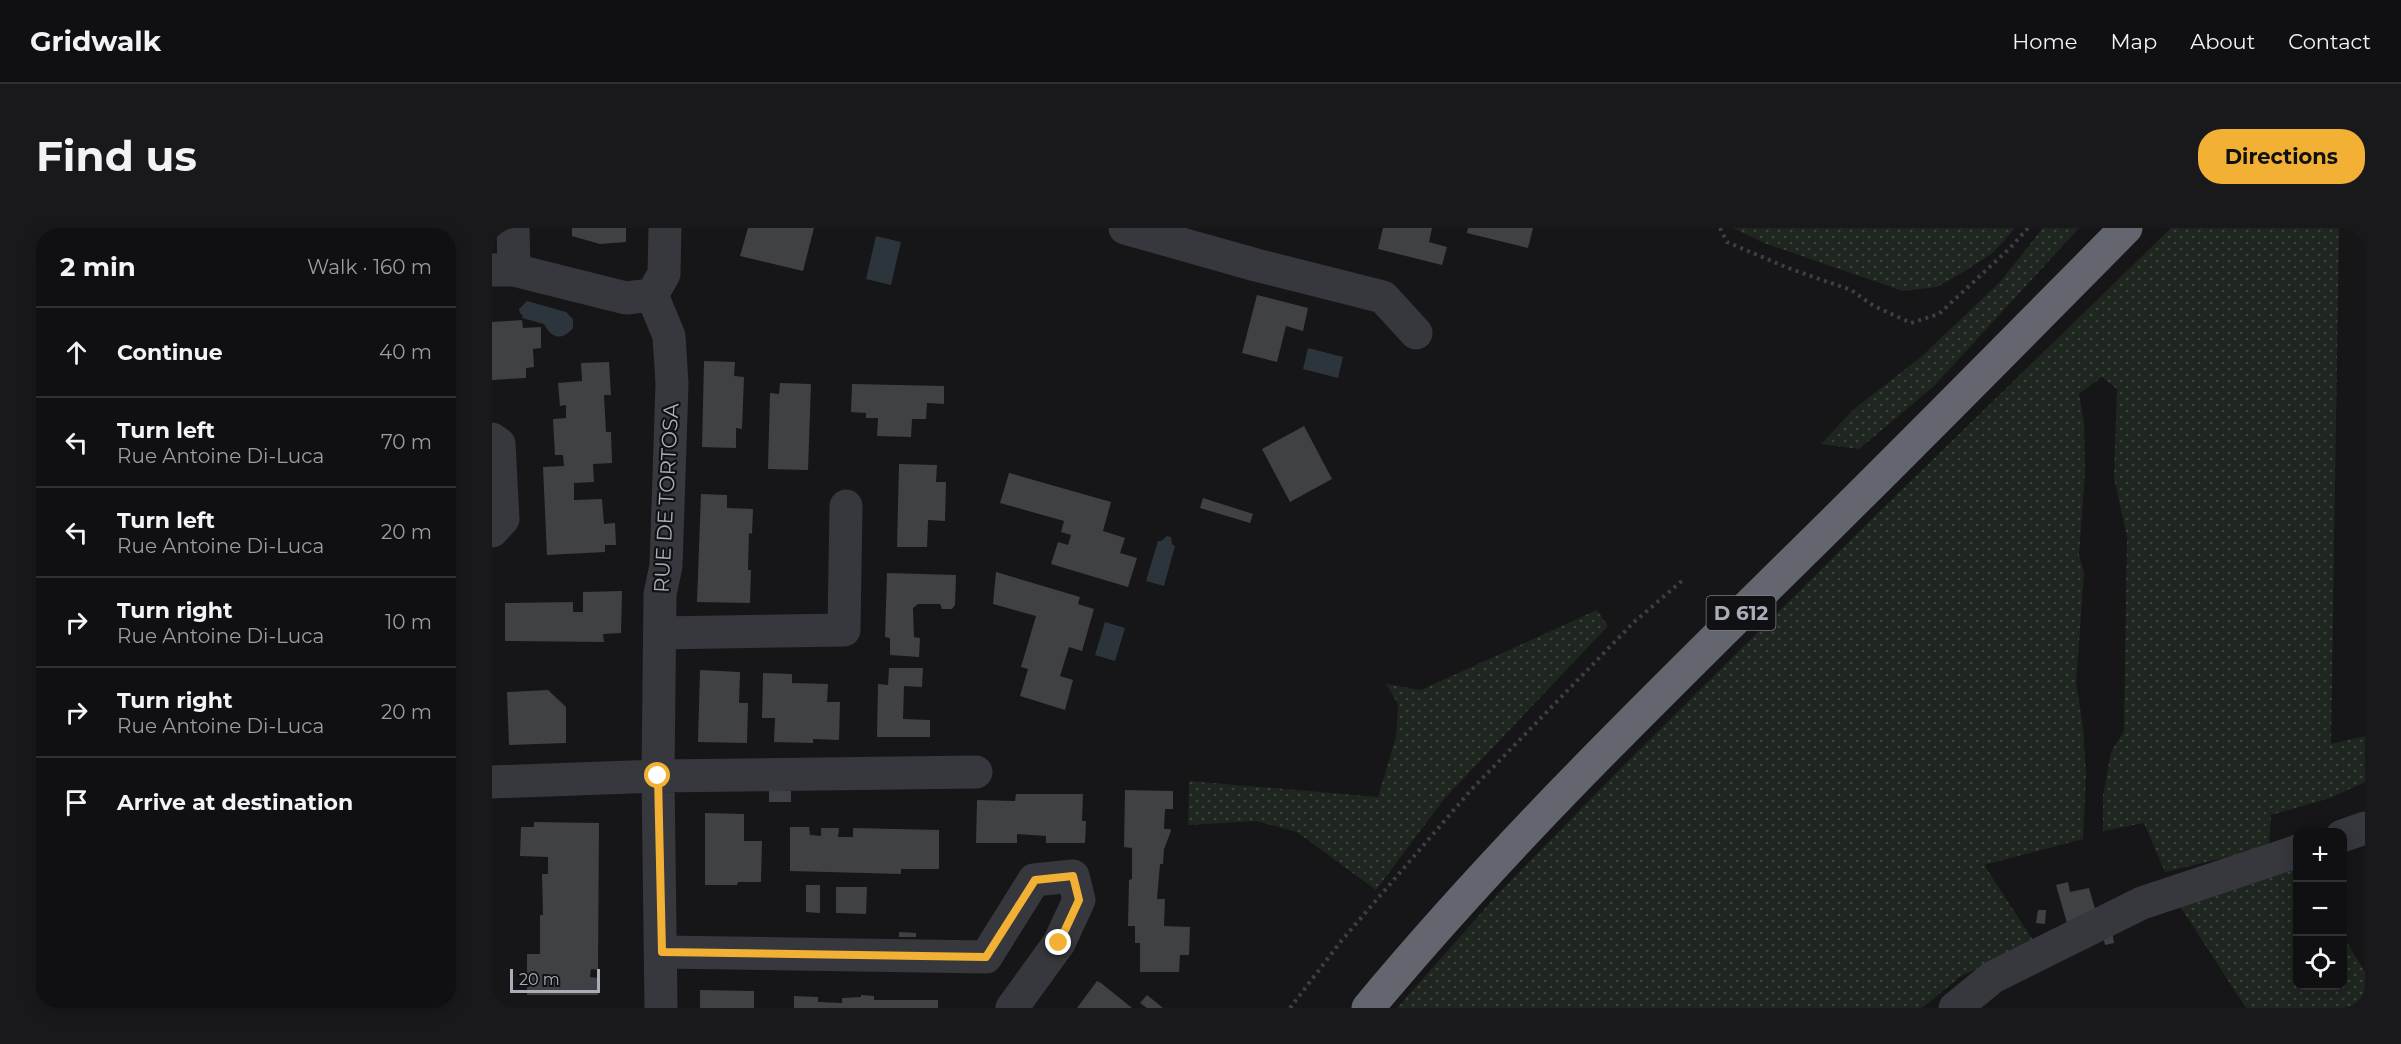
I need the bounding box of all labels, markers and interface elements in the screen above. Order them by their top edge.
text: Gridwalk [30,24,161,58]
text: Home [2012,29,2077,54]
text: Map [2110,29,2157,54]
text: About [2190,29,2255,54]
text: Contact [2288,29,2371,54]
button: Directions [2198,129,2365,184]
text: Find us [36,130,197,182]
text: 2 min [60,251,136,283]
text: Walk · 160 m [307,255,432,279]
icon: ahead [60,336,93,369]
text: Continue [117,339,223,366]
text: 40 m [379,340,432,364]
street label: RUE DE TORTOSA [649,401,684,594]
text: Turn left [117,417,215,444]
icon: left [60,426,93,459]
text: 70 m [381,430,432,454]
text: Rue Antoine Di-Luca [117,444,324,468]
text: Turn left [117,507,215,534]
icon: left [60,516,93,549]
text: 20 m [381,520,432,544]
text: Rue Antoine Di-Luca [117,534,324,558]
road number: D 612 [1706,596,1776,630]
text: Turn right [117,597,232,624]
icon: right [60,606,93,639]
text: 10 m [385,610,432,634]
text: Rue Antoine Di-Luca [117,624,324,648]
text: Turn right [117,687,232,714]
icon: right [60,696,93,729]
text: 20 m [381,700,432,724]
text: Rue Antoine Di-Luca [117,714,324,738]
route start [644,762,670,788]
icon: arrive [60,786,93,819]
text: Arrive at destination [117,789,353,816]
map controls [2293,828,2347,990]
button: + [2293,828,2347,882]
button: − [2293,882,2347,936]
route end [1045,929,1071,955]
button: locate [2293,936,2347,990]
scale bar [510,966,600,994]
text: 20 m [519,970,560,989]

